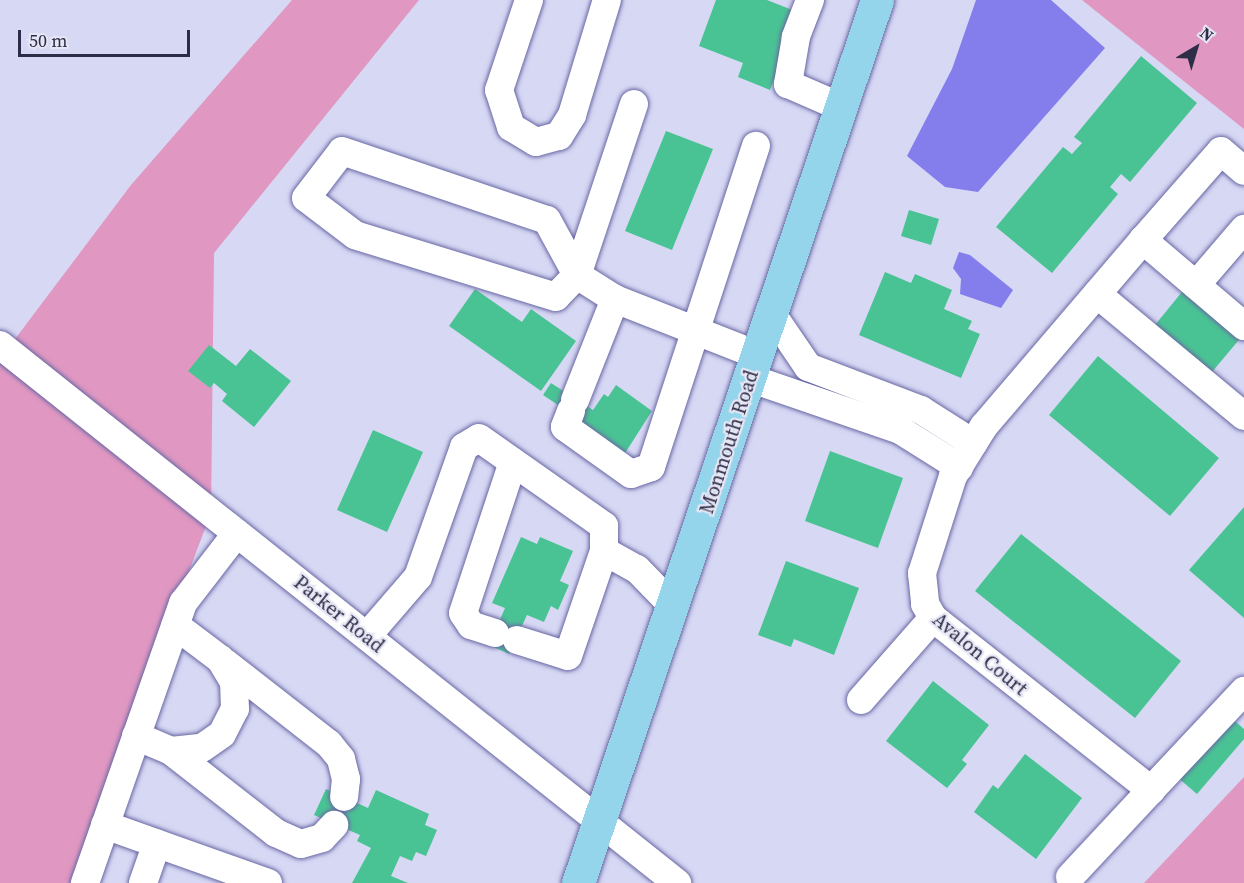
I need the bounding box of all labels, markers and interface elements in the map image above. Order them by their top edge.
scale bar [21,18,194,56]
north arrow [1166,18,1226,78]
text: N [1196,22,1218,46]
text: 50 m [29,28,67,53]
street label: Monmouth Road [694,367,764,517]
street label: Parker Road [289,570,389,658]
street label: Avalon Court [928,607,1032,701]

